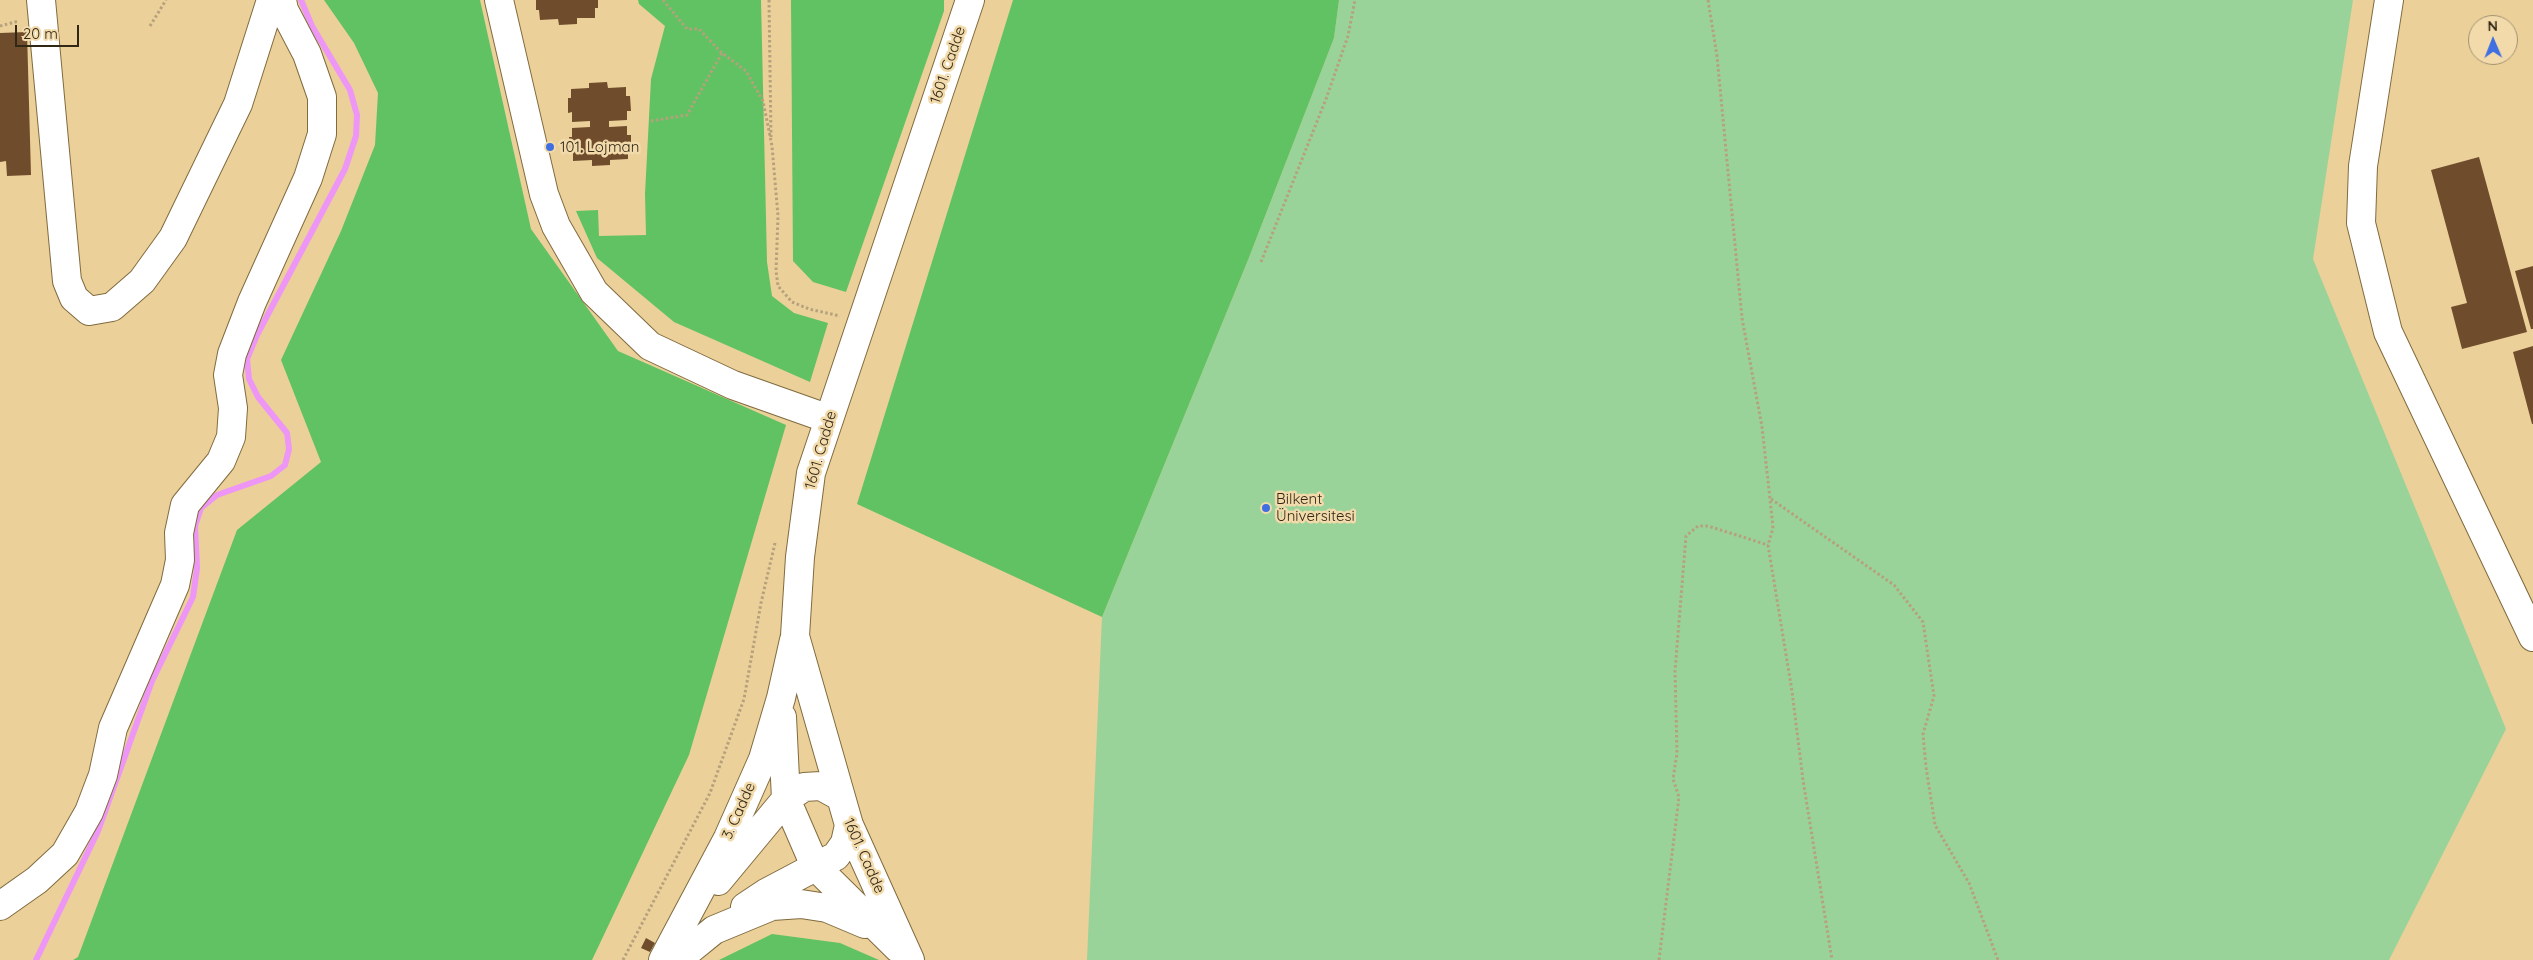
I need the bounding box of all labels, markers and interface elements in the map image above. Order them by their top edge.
scale bar [18,15,81,47]
north arrow [2468,15,2518,65]
text: N [2487,17,2498,35]
text: 20 m [23,24,58,43]
street label: 1601. Cadde [926,24,970,106]
place label: 101. Lojman [560,138,639,156]
marker: 101. Lojman [544,141,556,153]
street label: 1601. Cadde [801,409,841,491]
place label: Bilkent Üniversitesi [1276,490,1355,525]
marker: Bilkent Üniversitesi [1260,502,1272,514]
street label: 3. Cadde [719,780,759,842]
street label: 1601. Cadde [839,816,889,896]

